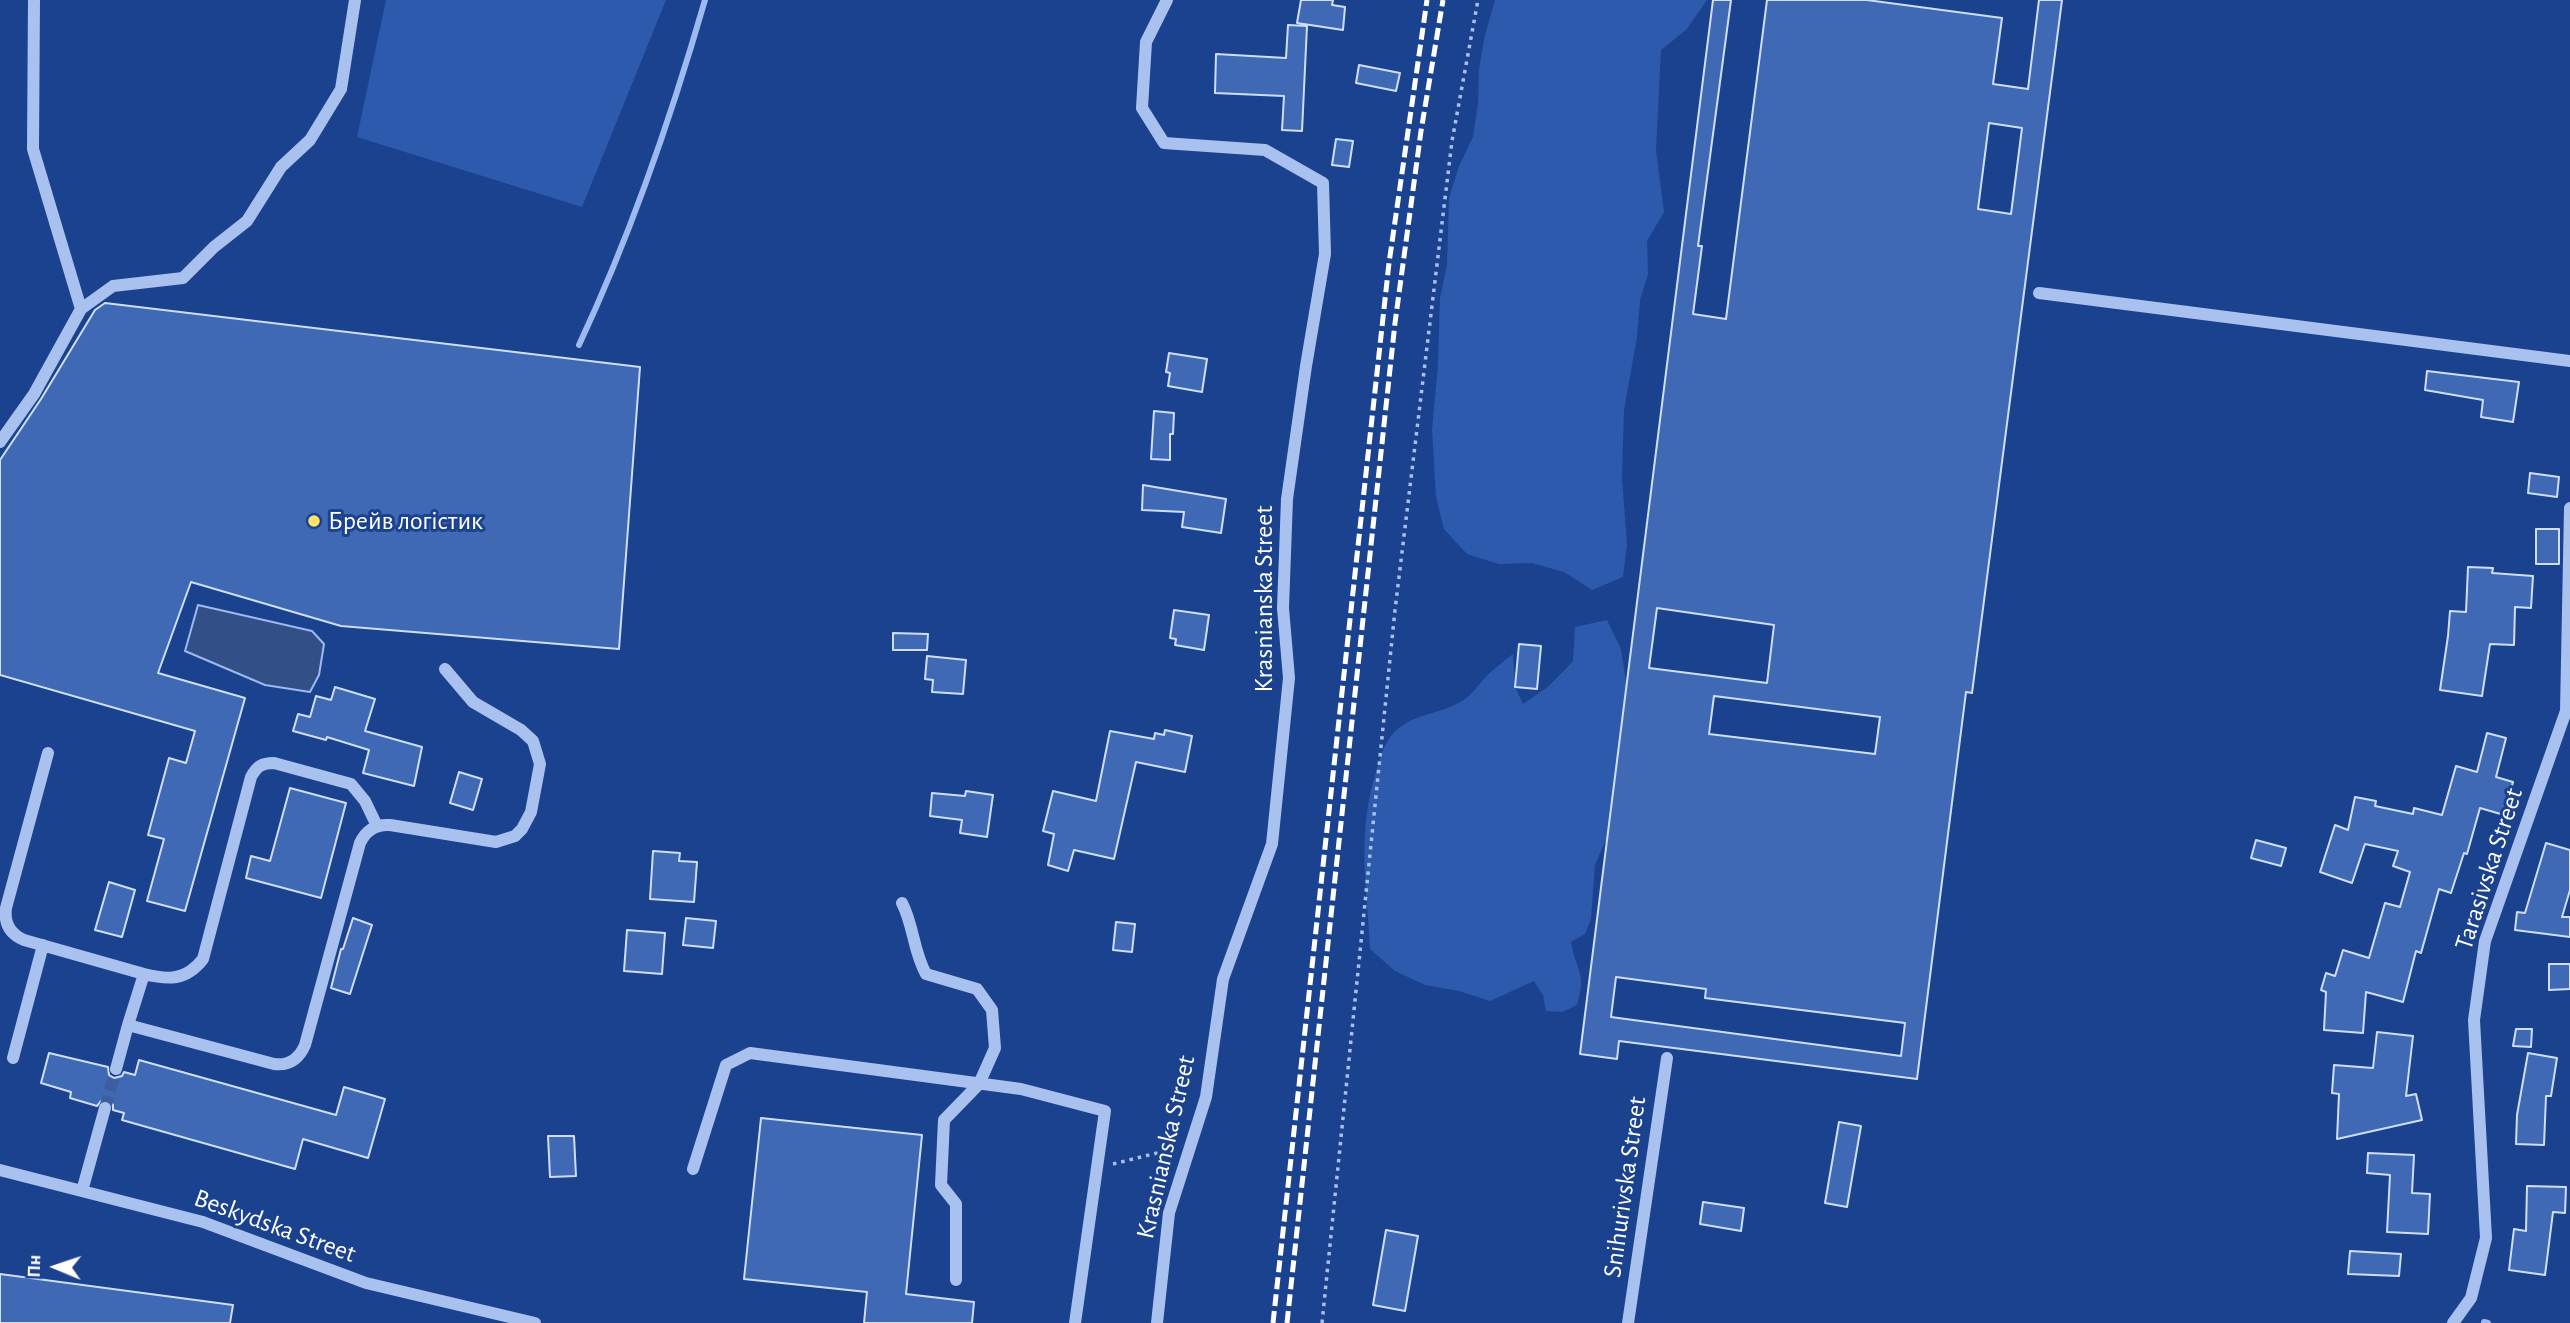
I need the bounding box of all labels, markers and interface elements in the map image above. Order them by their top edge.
place label: Брейв логістик [328,505,483,537]
street label: Krasnianska Street [1248,505,1280,693]
marker: Брейв логістик [306,513,322,529]
street label: Tarasivska Street [2448,784,2530,954]
street label: Krasnianska Street [1130,1052,1202,1242]
street label: Snihurivska Street [1597,1095,1653,1279]
street label: Beskydska Street [190,1182,360,1270]
north arrow [21,1232,91,1302]
text: Пн [25,1254,44,1278]

